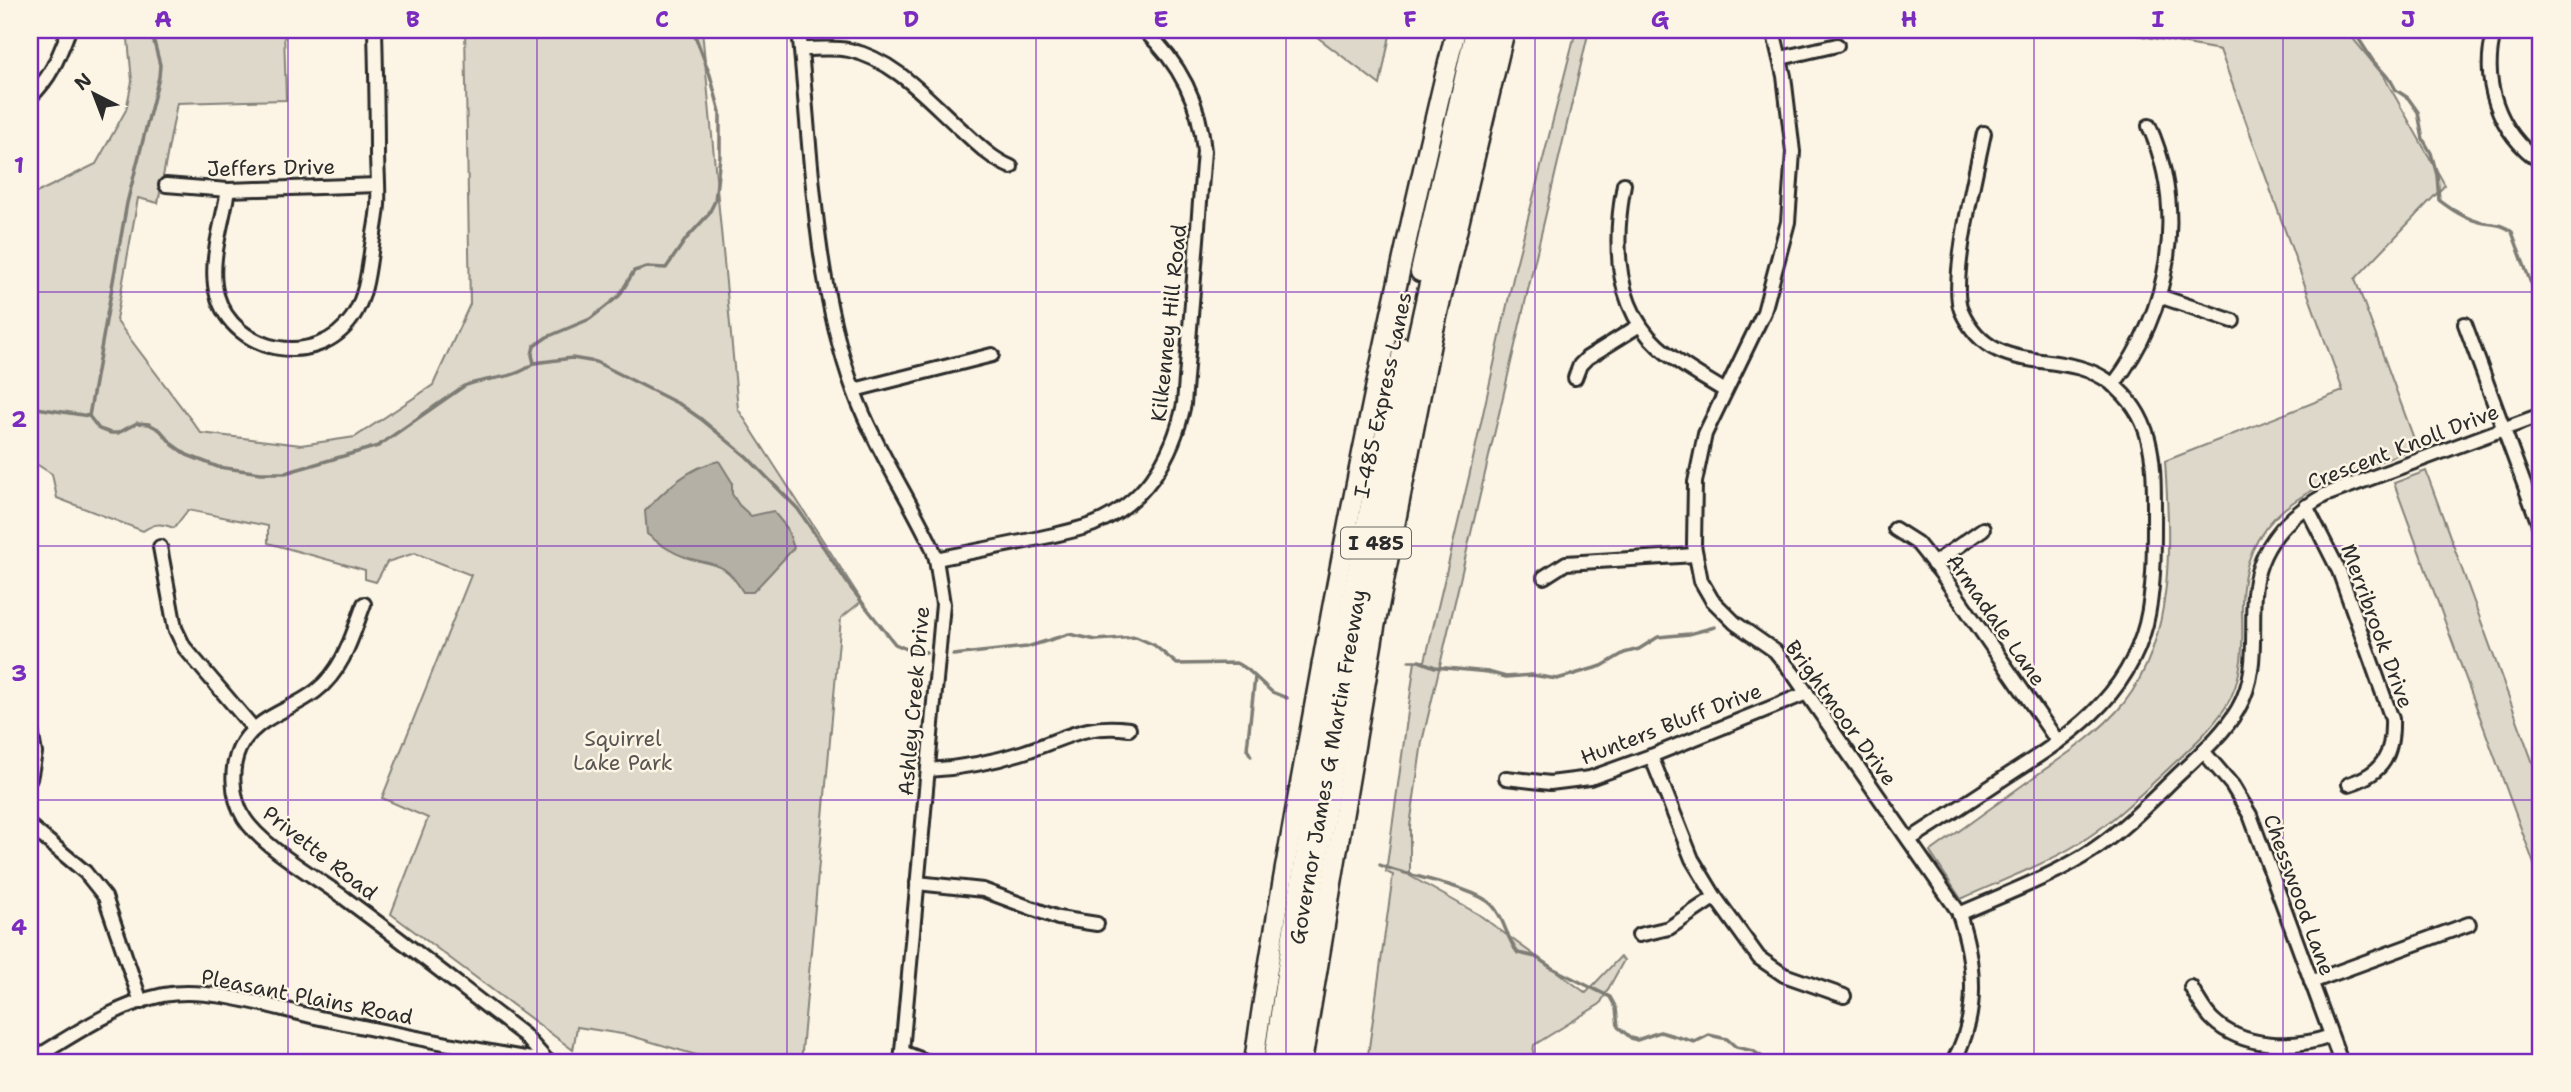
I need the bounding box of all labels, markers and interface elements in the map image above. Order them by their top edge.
text: A [154,4,172,34]
text: B [406,4,420,34]
text: C [655,4,669,34]
text: D [903,4,919,34]
text: E [1153,4,1169,34]
text: F [1403,4,1417,34]
text: G [1651,4,1670,34]
text: H [1901,4,1917,34]
text: I [2152,4,2165,34]
text: J [2401,4,2415,34]
north arrow [60,60,130,130]
text: N [69,67,97,96]
text: 1 [14,150,24,180]
street label: Jeffers Drive [207,153,335,183]
street label: Kilkenney Hill Road [1145,223,1193,423]
street label: I-485 Express Lanes [1348,290,1418,500]
street label: Crescent Knoll Drive [2303,398,2503,496]
text: 2 [11,404,27,434]
road number: I 485 [1341,528,1411,558]
street label: Merribrook Drive [2334,540,2420,712]
street label: Armadale Lane [1940,548,2052,692]
street label: Governor James G Martin Freeway [1283,587,1373,947]
street label: Ashley Creek Drive [892,605,936,797]
street label: Brightmoor Drive [1779,635,1903,791]
text: 3 [11,658,27,688]
street label: Hunters Bluff Drive [1576,677,1766,771]
park label: Squirrel Lake Park [573,725,673,777]
street label: Privette Road [257,799,383,907]
street label: Chesswood Lane [2257,810,2341,980]
text: 4 [11,912,27,942]
street label: Pleasant Plains Road [199,963,415,1031]

